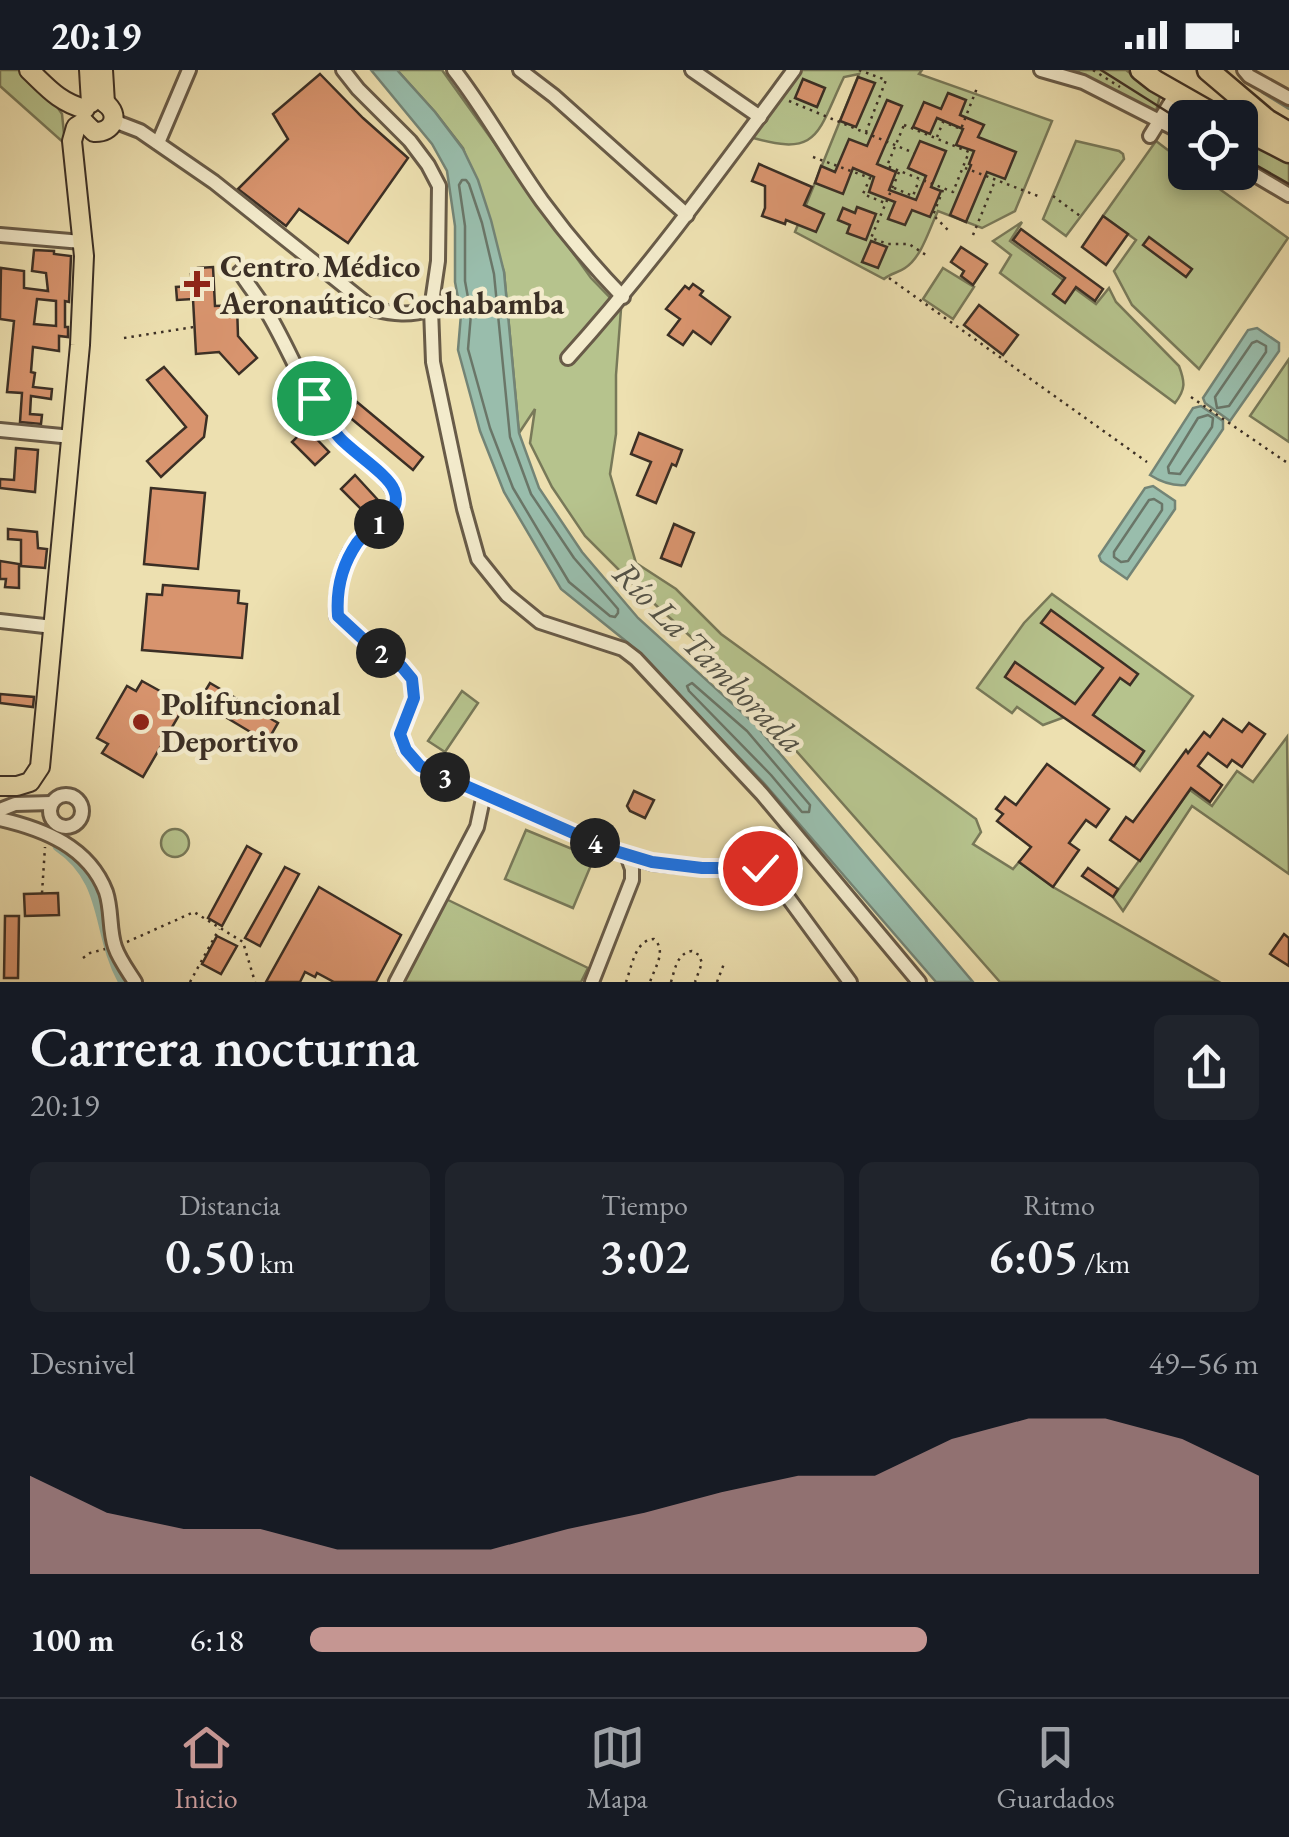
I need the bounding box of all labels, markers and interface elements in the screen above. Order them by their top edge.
text: 20:19 [50,11,141,60]
map controls [1168,100,1258,190]
button: locate [1168,100,1258,190]
place label: Centro Médico Aeronaútico Cochabamba [219,245,565,324]
marker: Centro Médico Aeronaútico Cochabamba [184,271,210,297]
pin [272,356,357,441]
icon: arrive [287,371,342,426]
pin: 1 [354,499,404,549]
text: 1 [372,506,386,542]
water label: Río La Tamborada [604,551,815,762]
pin: 2 [356,628,406,678]
text: 2 [374,635,388,671]
place label: Polifuncional Deportivo [161,683,341,762]
marker: Polifuncional Deportivo [130,711,152,733]
pin: 3 [420,752,470,802]
text: 3 [438,759,452,795]
pin: 4 [570,818,620,868]
text: 4 [588,825,602,861]
pin [718,826,803,911]
icon: check [733,841,788,896]
text: Carrera nocturna [30,1011,419,1082]
button: share [1154,1015,1259,1120]
text: 20:19 [30,1084,99,1126]
text: Distancia [179,1187,280,1223]
text: Tiempo [601,1187,688,1223]
text: Ritmo [1024,1187,1095,1223]
text: 0.50 [165,1223,254,1288]
text: 3:02 [599,1223,690,1288]
text: 6:05 [988,1223,1079,1288]
text: km [254,1245,295,1281]
text: /km [1079,1245,1130,1281]
text: Desnivel [30,1342,135,1384]
text: 49–56 m [1149,1342,1259,1384]
text: 100 m [30,1619,114,1661]
text: 6:18 [190,1619,244,1661]
tab: Inicio [174,1720,238,1816]
tab: Mapa [587,1720,648,1816]
tab: Guardados [996,1720,1115,1816]

